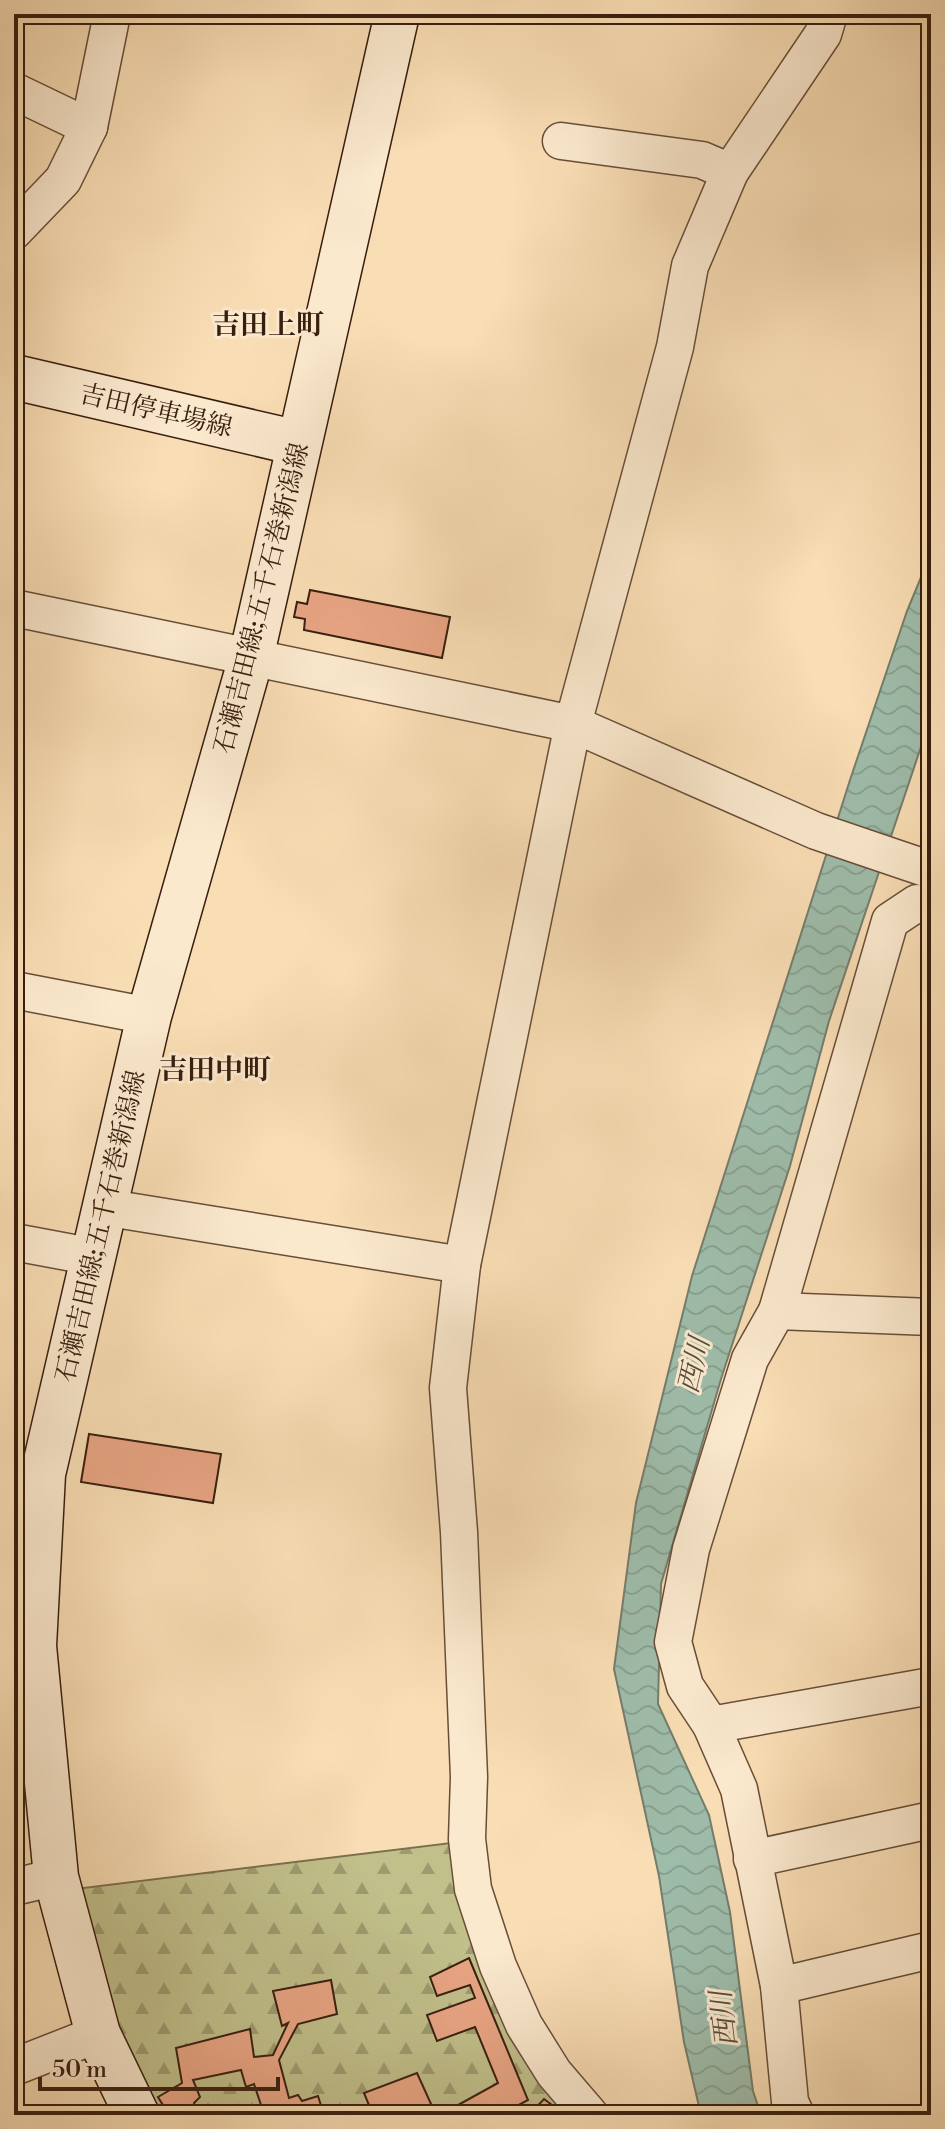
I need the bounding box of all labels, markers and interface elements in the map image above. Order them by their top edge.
district label: 吉田上町 [212,308,324,343]
street label: 吉田停車場線 [76,378,235,444]
street label: 石瀬吉田線;五千石巻新潟線 [208,439,316,757]
district label: 吉田中町 [159,1053,271,1088]
street label: 石瀬吉田線;五千石巻新潟線 [49,1067,152,1385]
water label: 西川 [671,1331,718,1397]
water label: 西川 [703,1986,745,2049]
scale bar [40,2041,278,2091]
text: 50 m [52,2055,107,2085]

